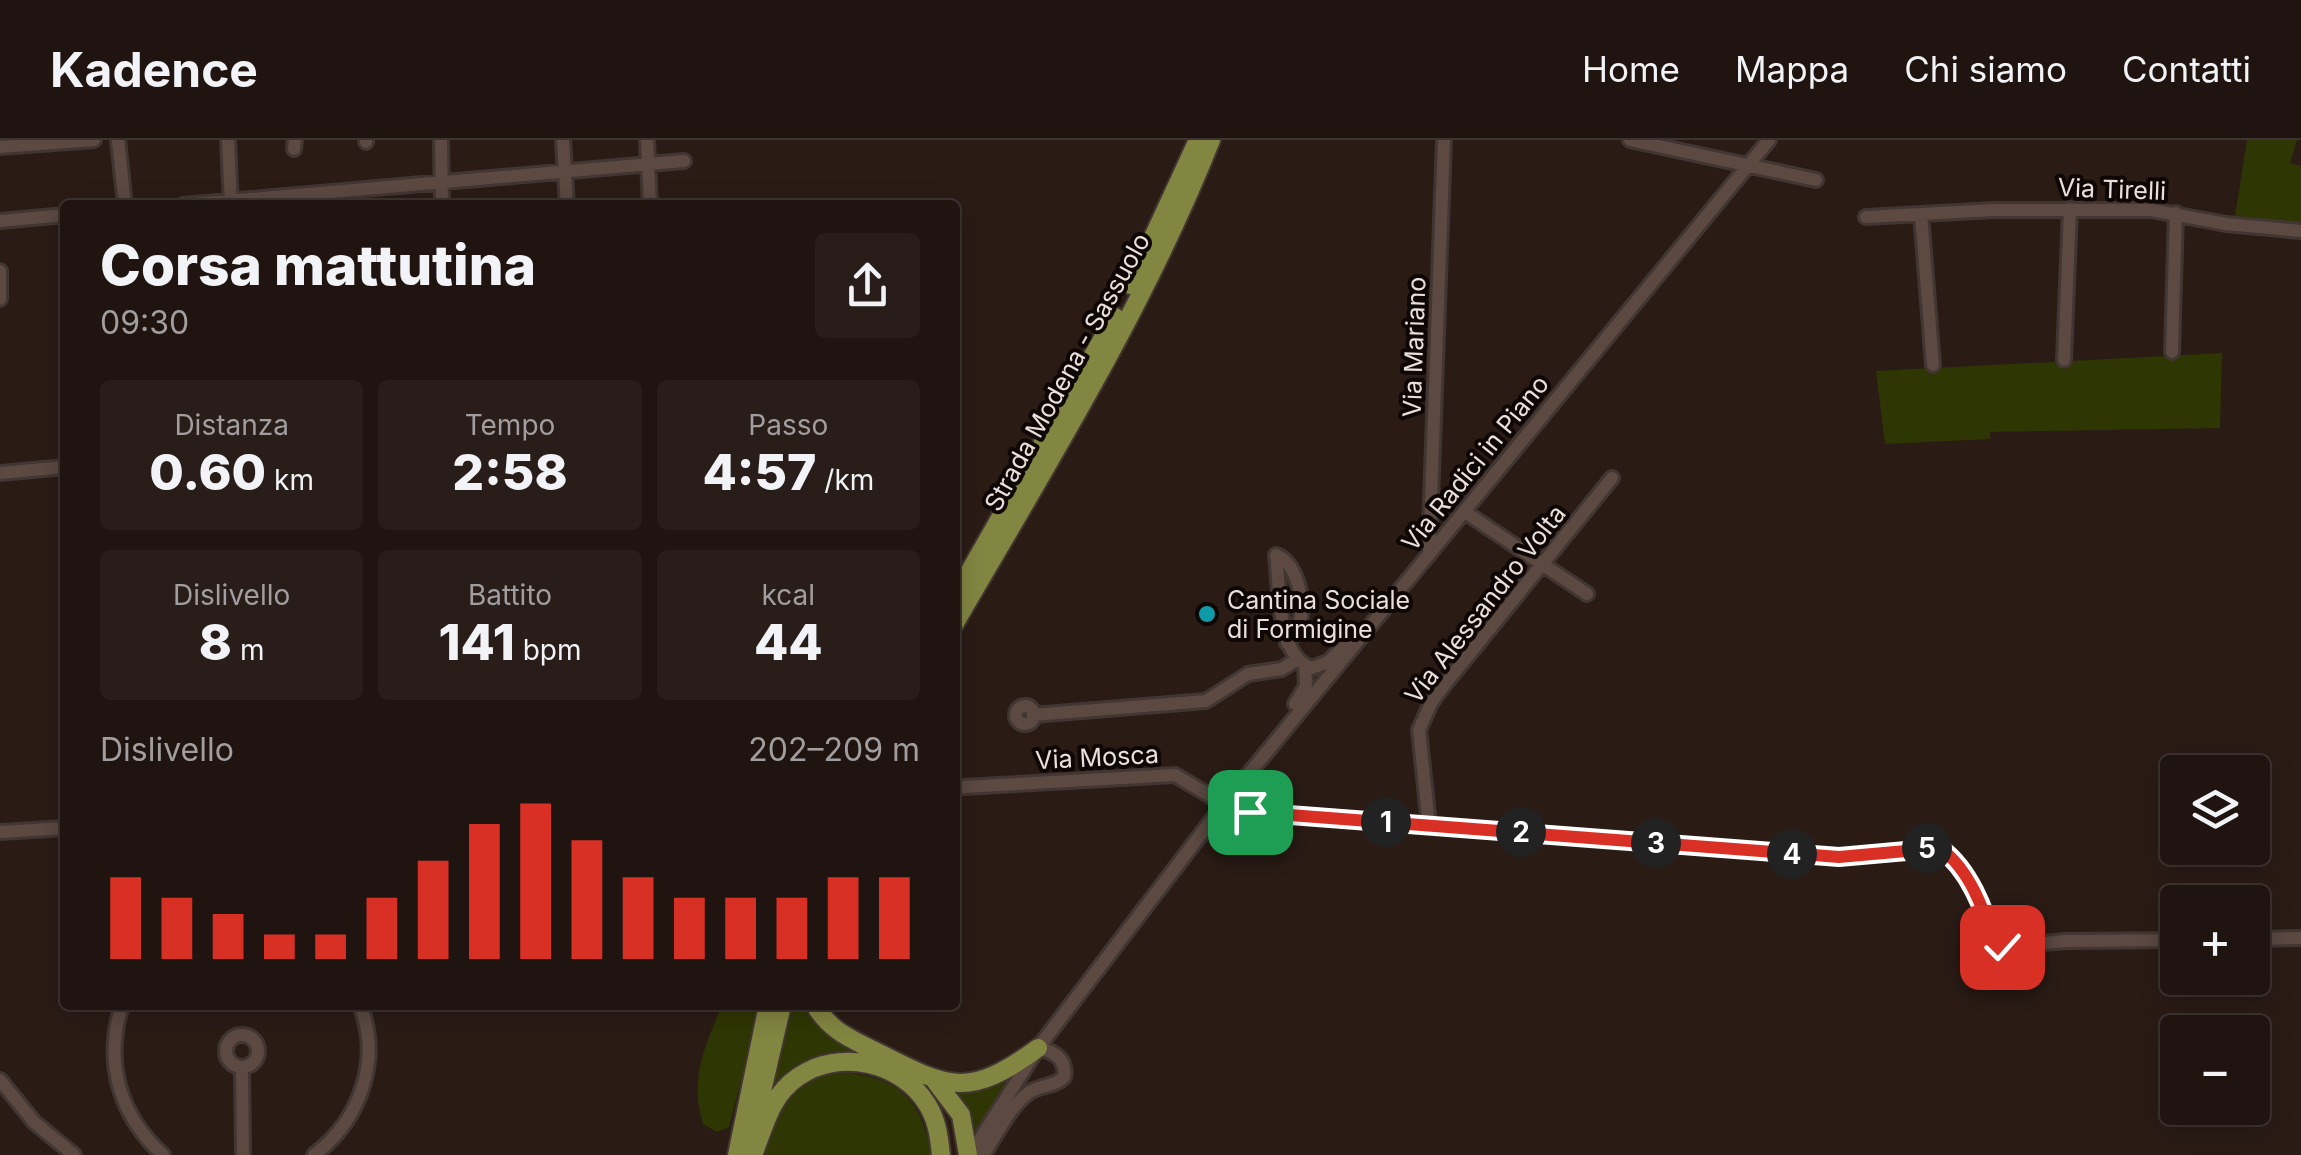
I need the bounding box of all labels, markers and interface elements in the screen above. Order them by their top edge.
text: Kadence [50,40,258,99]
text: Home [1582,48,1680,90]
text: Mappa [1735,48,1849,90]
text: Chi siamo [1904,48,2067,90]
text: Contatti [2122,48,2251,90]
street label: Via Tirelli [2057,172,2167,206]
street label: Strada Modena - Sassuolo [978,228,1156,516]
text: Corsa mattutina [100,232,536,298]
button: share [815,233,920,338]
street label: Via Mariano [1397,276,1431,418]
text: 09:30 [100,303,189,342]
street label: Via Radici in Piano [1395,369,1555,557]
text: Distanza [174,408,289,442]
text: Tempo [465,408,555,442]
text: Passo [748,408,828,442]
text: 0.60 [149,442,266,502]
text: 2:58 [452,442,568,502]
text: 4:57 [702,442,816,502]
text: km [266,463,314,497]
text: /km [816,463,874,497]
street label: Via Alessandro Volta [1398,499,1572,709]
text: Dislivello [173,578,290,612]
text: Battito [468,578,552,612]
text: kcal [762,578,815,612]
place label: Cantina Sociale di Formigine [1227,585,1410,644]
marker: Cantina Sociale di Formigine [1196,603,1218,625]
text: 8 [199,612,232,672]
text: 141 [438,612,515,672]
text: 44 [754,612,823,672]
text: m [232,633,264,667]
text: bpm [515,633,581,667]
text: Dislivello [100,730,234,769]
text: 202–209 m [748,730,920,769]
street label: Via Mosca [1034,739,1160,775]
map controls [2160,755,2270,1125]
button: layers [2160,755,2270,865]
pin [1208,770,1293,855]
icon: arrive [1223,785,1278,840]
pin: 1 [1361,797,1411,847]
text: 1 [1380,805,1392,839]
pin: 2 [1496,807,1546,857]
text: 2 [1512,815,1530,849]
pin: 3 [1631,818,1681,868]
pin: 5 [1902,823,1952,873]
text: 3 [1647,826,1665,860]
pin: 4 [1767,829,1817,879]
text: 5 [1918,831,1936,865]
text: 4 [1783,837,1801,871]
button: + [2160,885,2270,995]
pin [1960,905,2045,990]
icon: check [1975,920,2030,975]
button: − [2160,1015,2270,1125]

